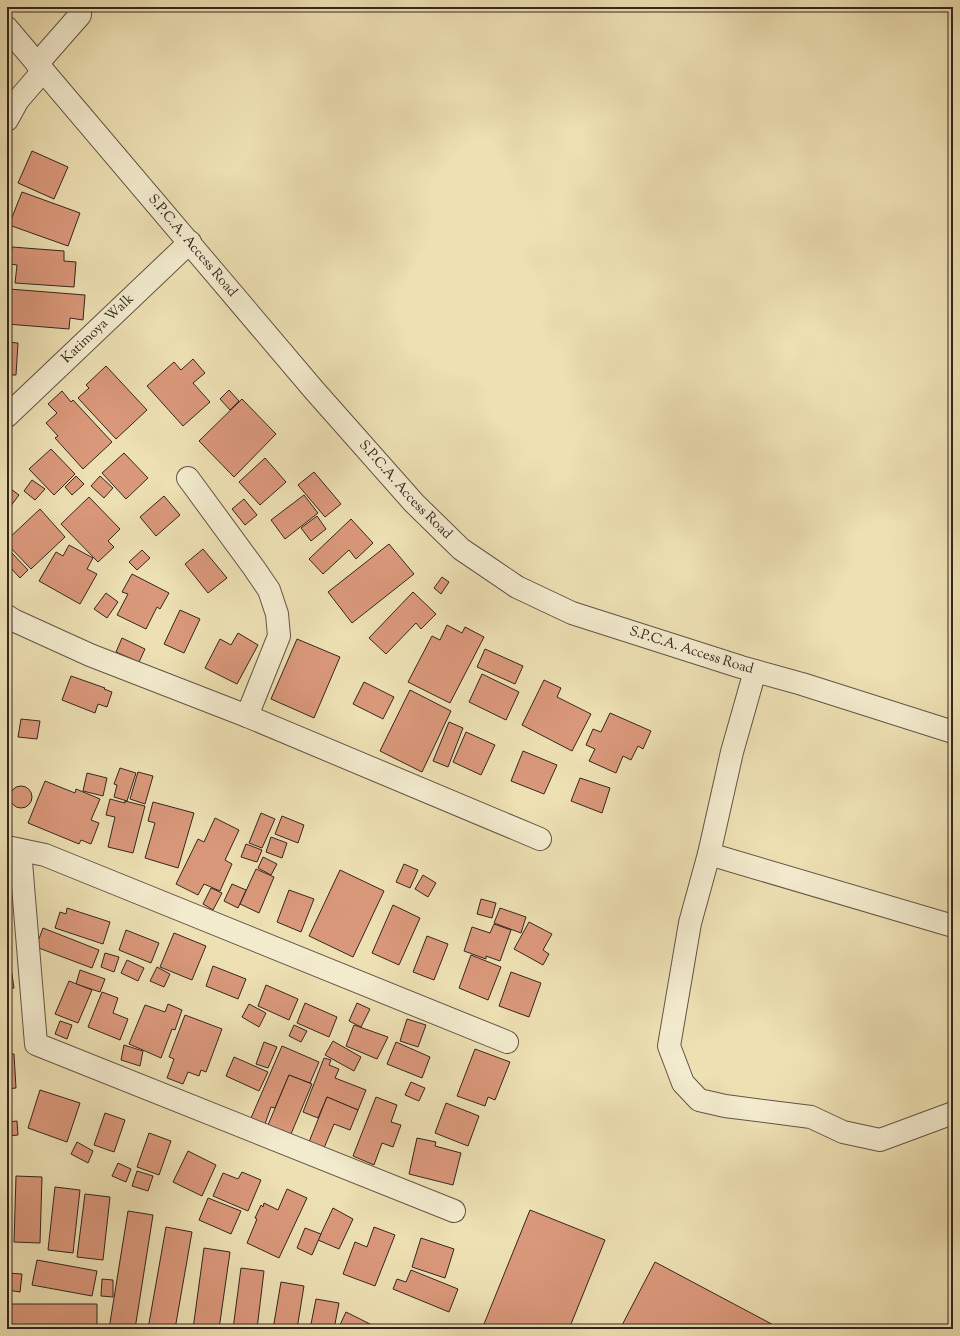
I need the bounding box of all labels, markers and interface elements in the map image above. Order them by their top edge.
street label: S.P.C.A. Access Road [143,190,241,302]
street label: Katimoya Walk [58,290,139,369]
street label: S.P.C.A. Access Road [353,436,456,544]
street label: S.P.C.A. Access Road [627,622,756,680]

